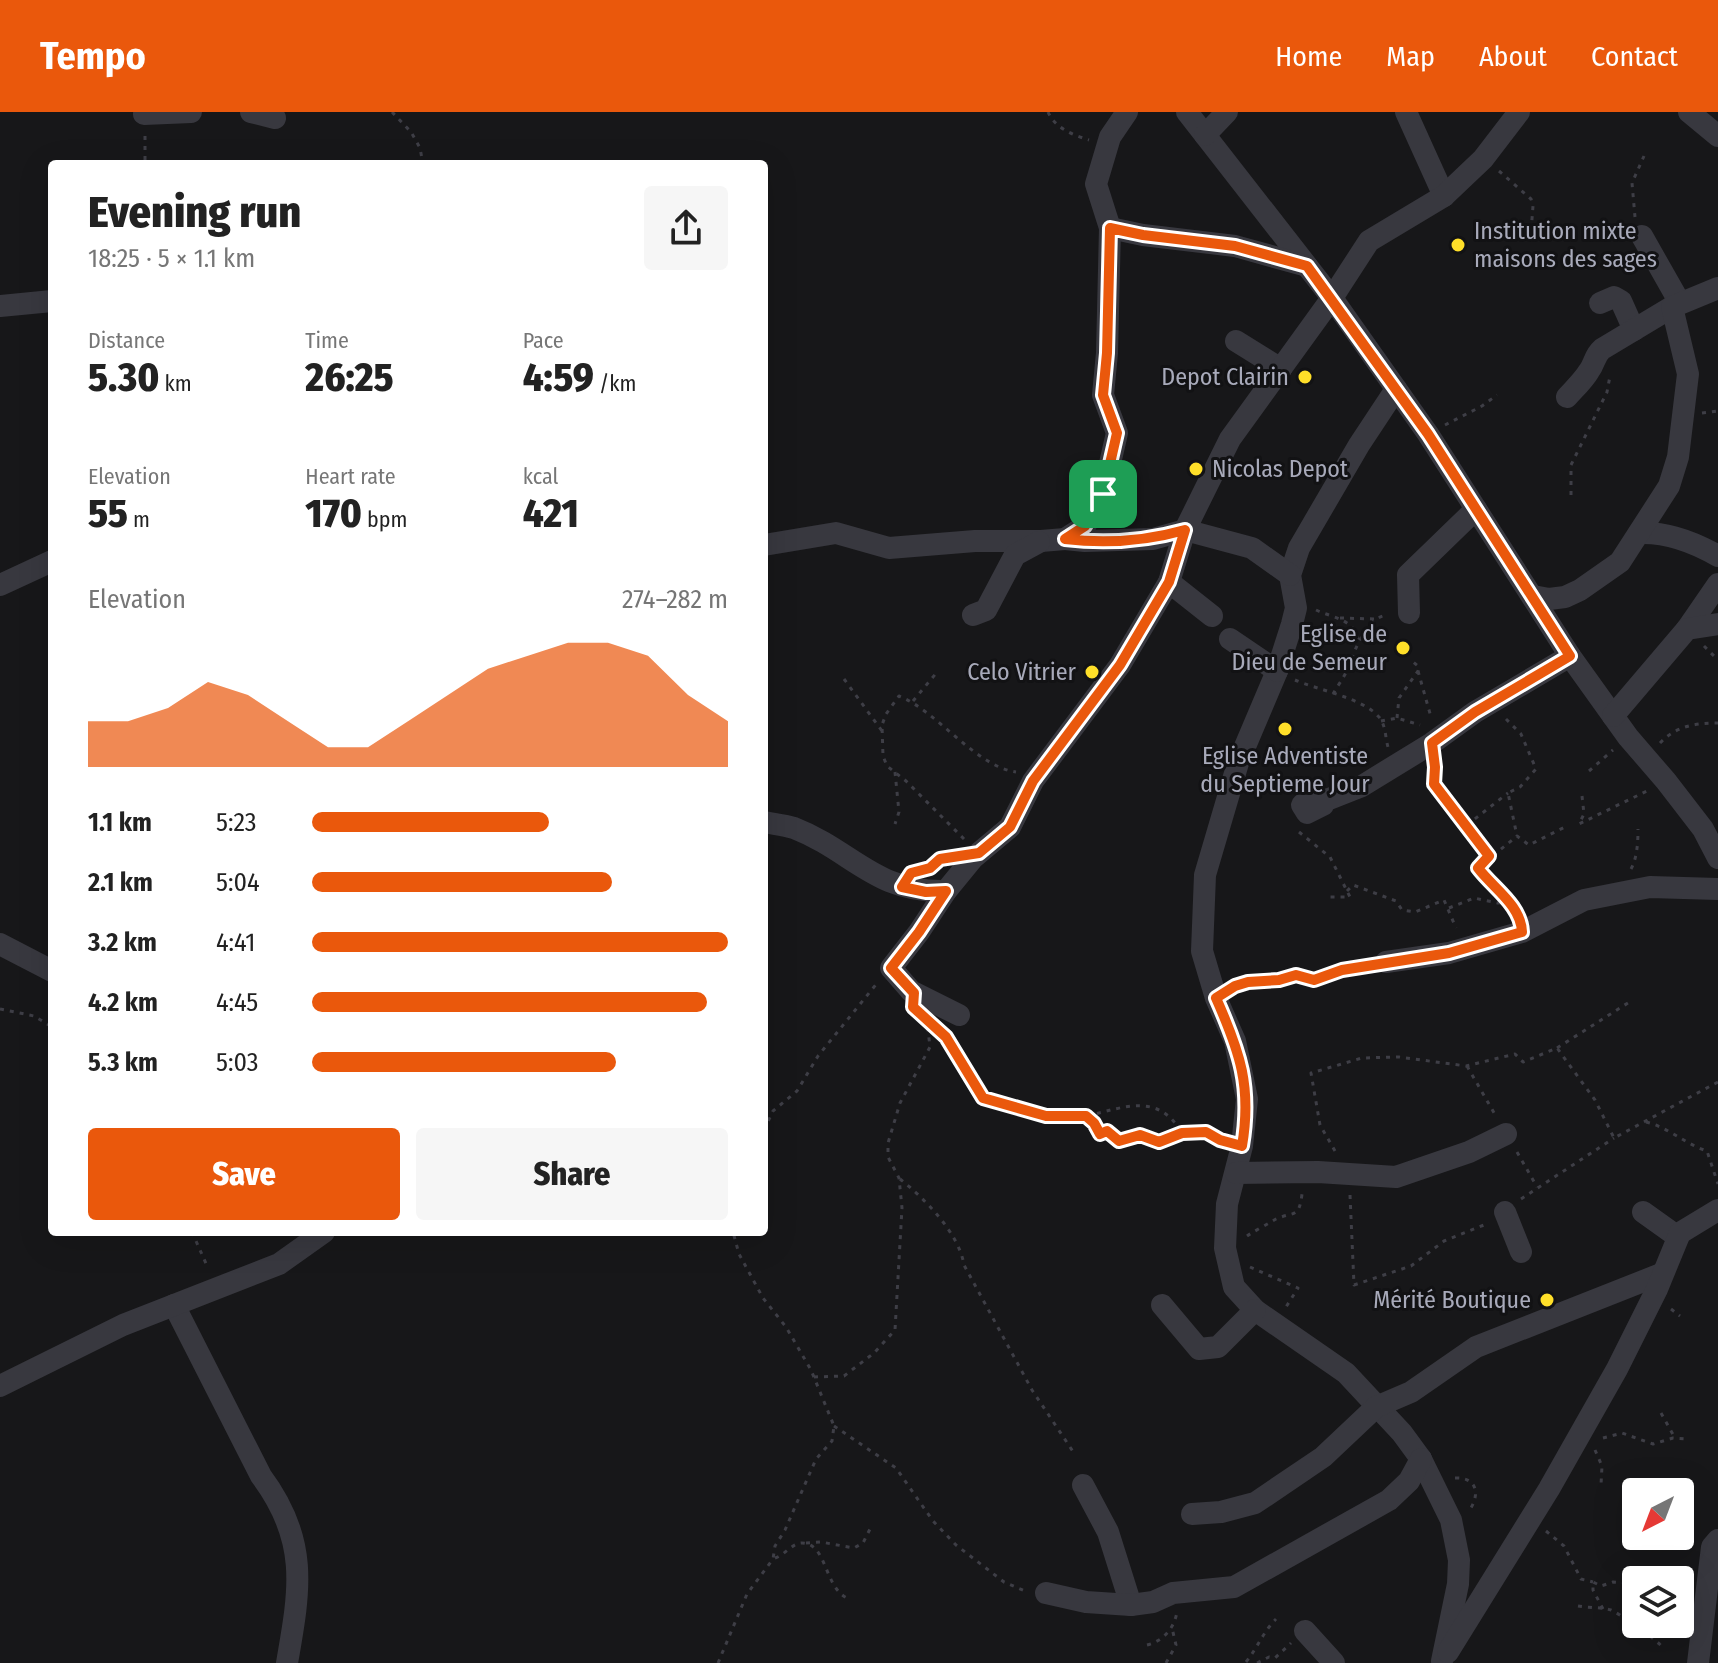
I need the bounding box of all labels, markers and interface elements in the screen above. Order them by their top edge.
text: Tempo [40,33,146,79]
text: Home [1275,40,1342,73]
text: Map [1386,40,1435,73]
text: About [1479,40,1547,73]
text: Contact [1591,40,1678,73]
text: Evening run [88,186,301,239]
button: share [644,186,728,270]
place label: Institution mixte maisons des sages [1474,217,1657,273]
marker: Institution mixte maisons des sages [1449,236,1467,254]
text: 18:25 · 5 × 1.1 km [88,243,255,274]
text: Distance [88,327,165,354]
text: Time [305,327,349,354]
text: Pace [523,327,564,354]
text: 5.30 [88,354,159,402]
text: 26:25 [305,354,394,402]
text: 4:59 [523,354,594,402]
place label: Depot Clairin [1161,363,1289,391]
marker: Depot Clairin [1296,368,1314,386]
text: km [159,370,192,397]
text: /km [594,370,636,397]
place label: Nicolas Depot [1212,455,1348,483]
pin [1069,460,1137,528]
marker: Nicolas Depot [1187,460,1205,478]
text: Elevation [88,463,171,490]
text: Heart rate [305,463,396,490]
text: kcal [523,463,558,490]
icon: arrive [1081,472,1125,516]
text: 55 [88,490,128,538]
text: 170 [305,490,362,538]
text: 421 [523,490,579,538]
text: m [128,506,150,533]
text: bpm [362,506,407,533]
text: Elevation [88,584,186,615]
text: 274–282 m [622,584,728,615]
place label: Eglise de Dieu de Semeur [1232,620,1388,676]
marker: Eglise de Dieu de Semeur [1394,639,1412,657]
place label: Celo Vitrier [967,658,1077,686]
marker: Celo Vitrier [1083,663,1101,681]
marker: Eglise Adventiste du Septieme Jour [1276,720,1294,738]
place label: Eglise Adventiste du Septieme Jour [1200,742,1370,798]
text: 1.1 km [88,807,152,838]
text: 5:23 [216,807,257,838]
text: 2.1 km [88,867,153,898]
text: 5:04 [216,867,260,898]
text: 3.2 km [88,927,157,958]
text: 4:41 [216,927,255,958]
text: 4.2 km [88,987,158,1018]
text: 4:45 [216,987,258,1018]
text: 5.3 km [88,1047,158,1078]
text: 5:03 [216,1047,258,1078]
button: Save [88,1128,400,1220]
button: Share [416,1128,728,1220]
place label: Mérité Boutique [1373,1286,1531,1314]
marker: Mérité Boutique [1538,1291,1556,1309]
north arrow [1622,1478,1694,1550]
map controls [1622,1478,1694,1638]
button: layers [1622,1566,1694,1638]

